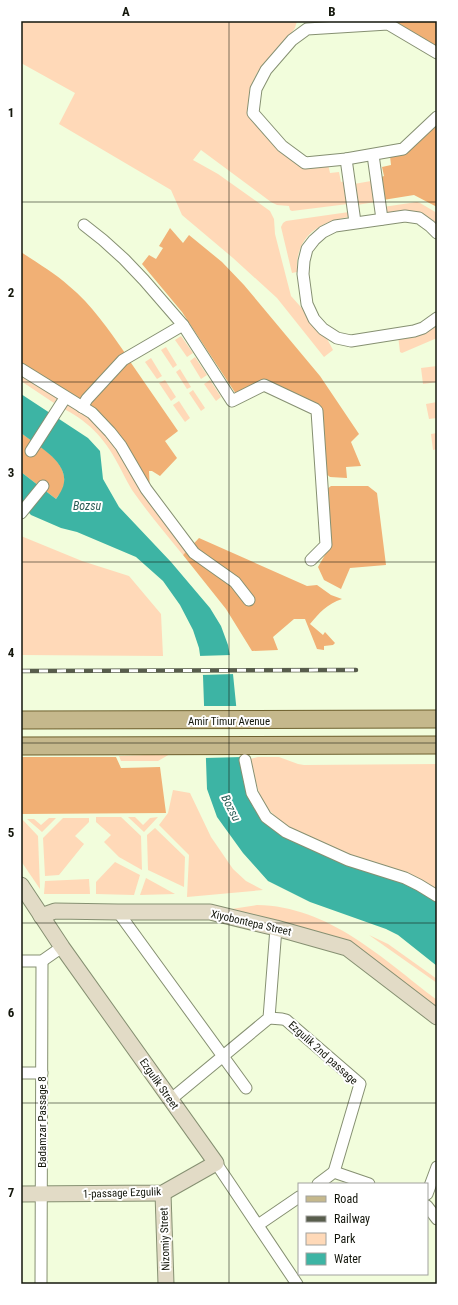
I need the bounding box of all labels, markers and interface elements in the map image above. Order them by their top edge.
text: A [122,4,130,19]
text: B [328,4,336,19]
text: 1 [8,105,14,120]
text: 2 [8,285,15,300]
text: 3 [8,465,14,480]
water label: Bozsu [73,499,101,513]
text: 4 [8,645,15,660]
street label: Amir Timur Avenue [188,715,270,728]
water label: Bozsu [218,792,244,824]
text: 5 [8,825,15,840]
street label: Xiyobontepa Street [209,907,293,939]
text: 6 [8,1005,15,1020]
street label: Ezgulik 2nd passage [286,1018,360,1088]
street label: Ezgulik Street [137,1056,181,1112]
street label: Badamzar Passage 8 [36,1076,49,1168]
legend [298,1183,428,1275]
text: 7 [8,1185,15,1200]
street label: 1-passage Ezgulik [83,1185,161,1201]
text: Road [334,1192,358,1206]
street label: Nizomiy Street [157,1207,173,1271]
text: Railway [334,1212,370,1226]
text: Park [334,1232,356,1246]
text: Water [334,1252,362,1266]

